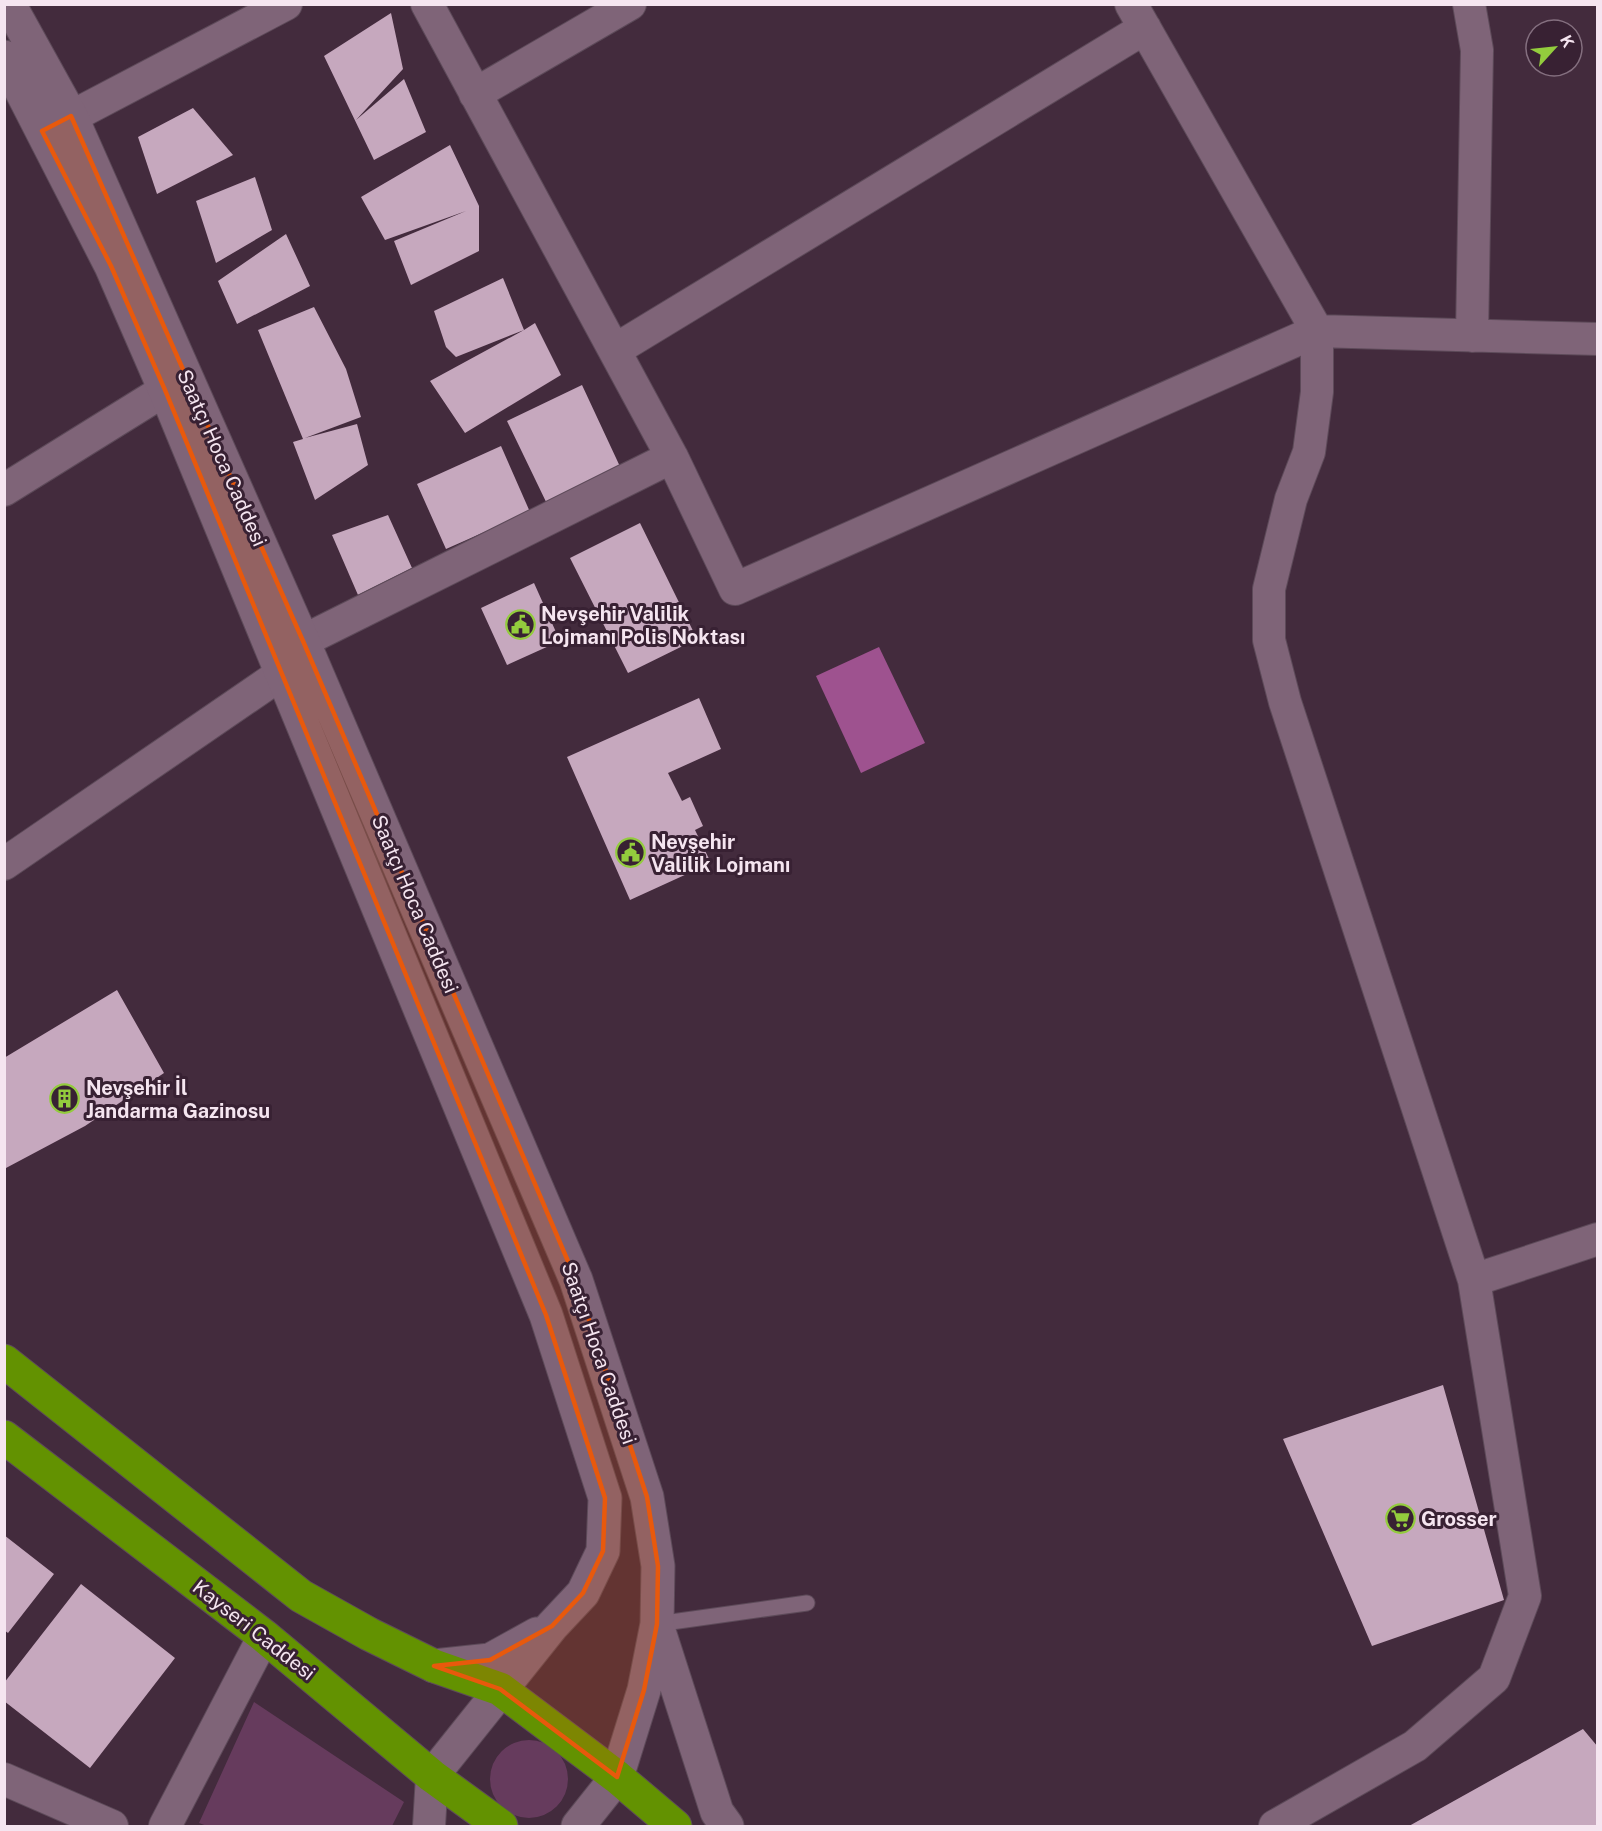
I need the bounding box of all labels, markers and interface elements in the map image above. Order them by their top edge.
north arrow [1524,18,1584,78]
text: K [1556,32,1578,51]
street label: Saatçı Hoca Caddesi [172,366,272,550]
place label: Nevşehir Valilik Lojmanı Polis Noktası [541,602,745,649]
public building icon: Nevşehir Valilik Lojmanı Polis Noktası [504,609,536,641]
street label: Saatçı Hoca Caddesi [367,811,463,997]
place label: Nevşehir Valilik Lojmanı [651,830,790,877]
public building icon: Nevşehir Valilik Lojmanı [614,837,646,869]
place label: Nevşehir İl Jandarma Gazinosu [86,1075,270,1123]
building icon: Nevşehir İl Jandarma Gazinosu [49,1083,81,1115]
street label: Saatçı Hoca Caddesi [557,1259,641,1447]
supermarket icon: Grosser [1384,1503,1416,1535]
place label: Grosser [1421,1507,1497,1531]
street label: Kayseri Caddesi [188,1575,320,1685]

